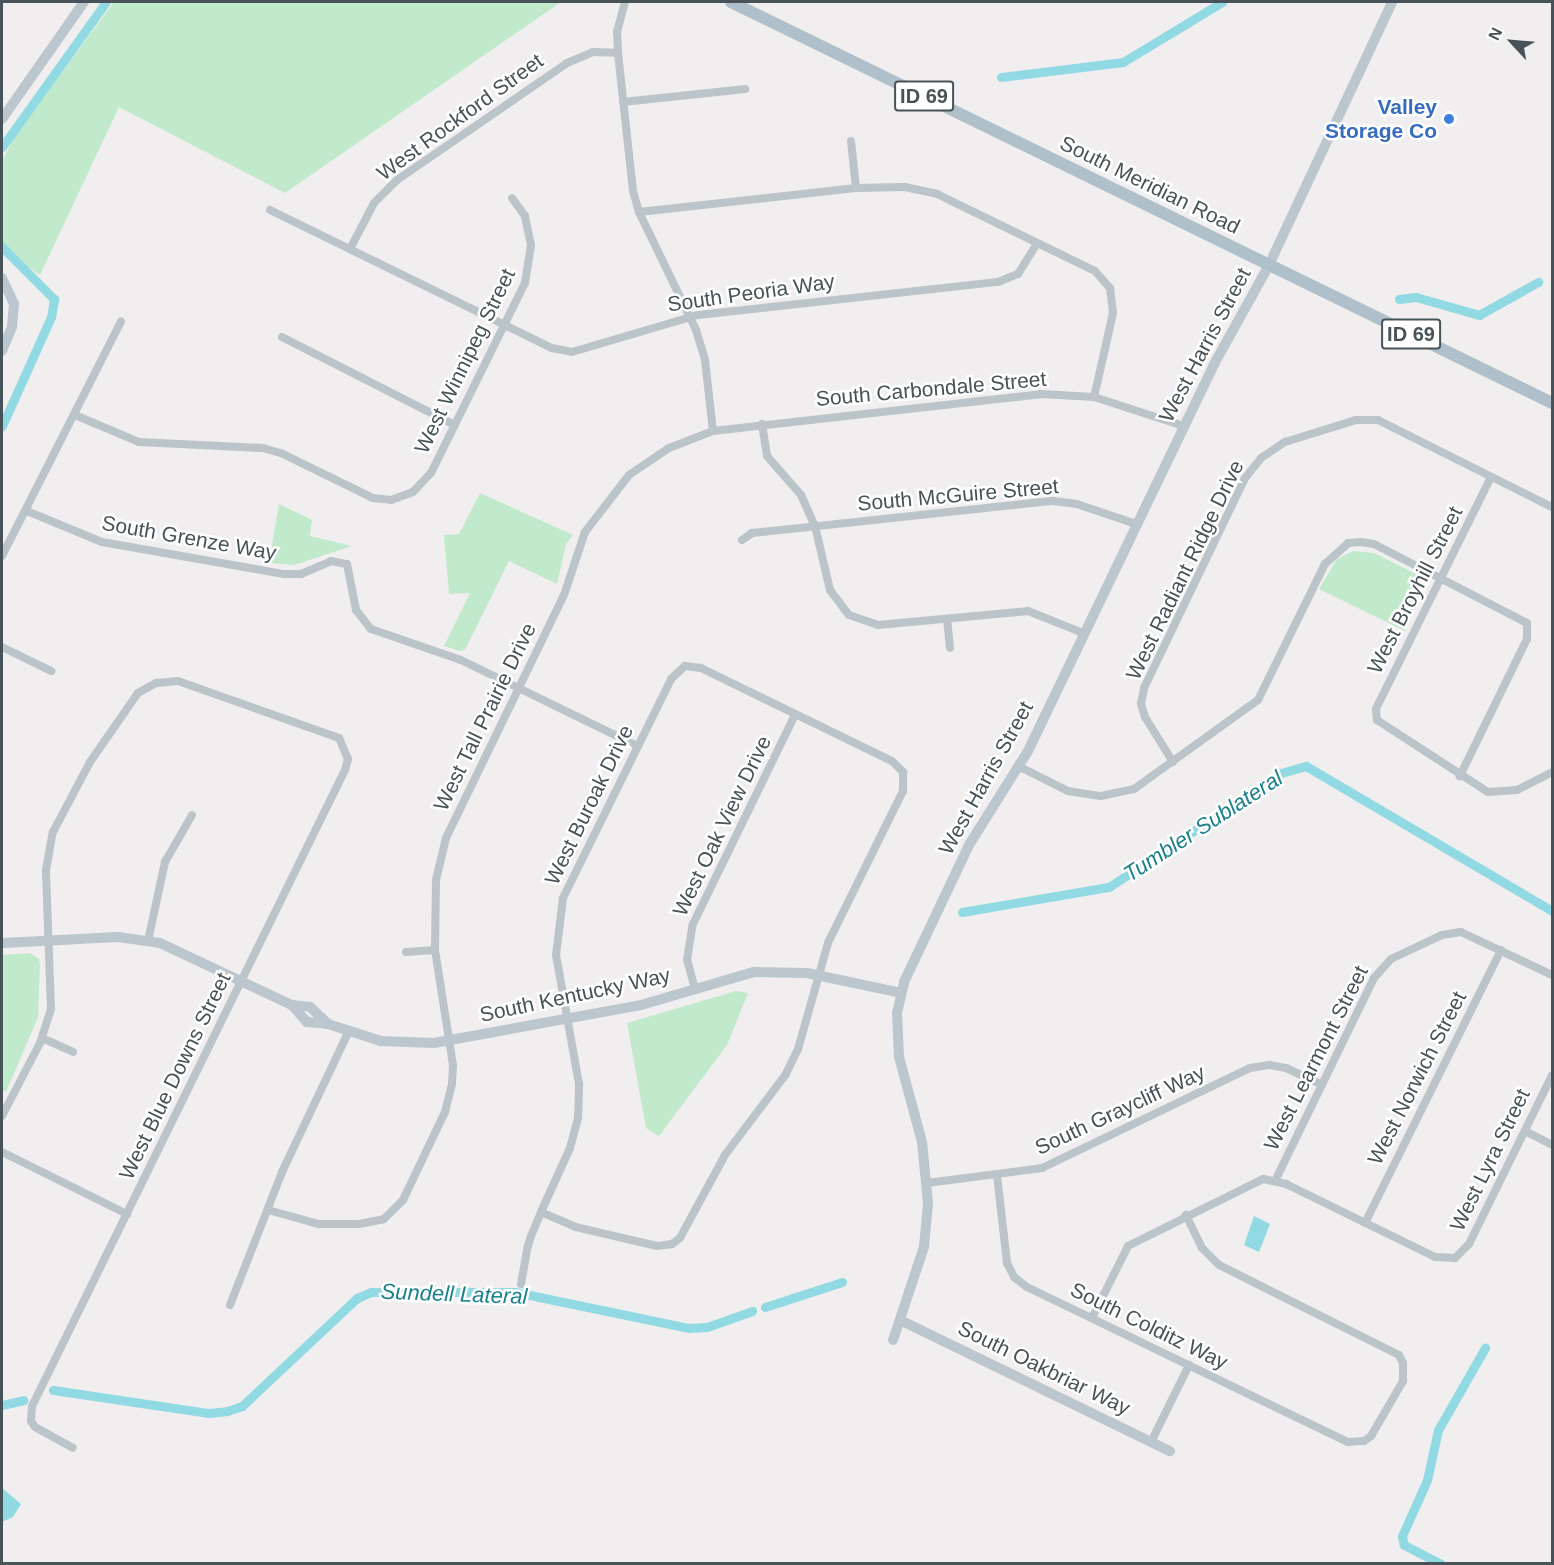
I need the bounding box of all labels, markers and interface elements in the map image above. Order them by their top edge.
north arrow [1482,12,1542,72]
text: N [1485,25,1506,43]
street label: West Rockford Street [372,48,548,186]
road number: ID 69 [894,79,954,113]
place label: Valley Storage Co [1325,94,1437,144]
marker: Valley Storage Co [1442,112,1456,126]
street label: South Meridian Road [1056,130,1244,240]
street label: West Winnipeg Street [409,264,521,458]
street label: West Harris Street [1154,264,1256,426]
street label: South Peoria Way [666,269,836,317]
road number: ID 69 [1381,317,1441,351]
street label: South Carbondale Street [815,366,1047,412]
street label: West Radiant Ridge Drive [1121,456,1249,684]
street label: South McGuire Street [856,474,1060,516]
street label: West Broyhill Street [1362,502,1468,678]
street label: South Grenze Way [100,510,278,566]
street label: West Tall Prairie Drive [428,619,542,815]
street label: West Harris Street [933,697,1039,859]
street label: West Buroak Drive [539,721,639,889]
street label: West Oak View Drive [667,732,777,920]
water label: Tumbler Sublateral [1119,765,1287,887]
street label: West Learmont Street [1258,961,1374,1155]
street label: South Kentucky Way [477,962,673,1028]
street label: West Blue Downs Street [114,968,236,1184]
street label: West Norwich Street [1362,987,1472,1169]
street label: South Graycliff Way [1031,1060,1209,1160]
street label: West Lyra Street [1445,1085,1535,1235]
street label: South Colditz Way [1066,1277,1232,1375]
water label: Sundell Lateral [380,1278,528,1310]
street label: South Oakbriar Way [954,1315,1134,1421]

